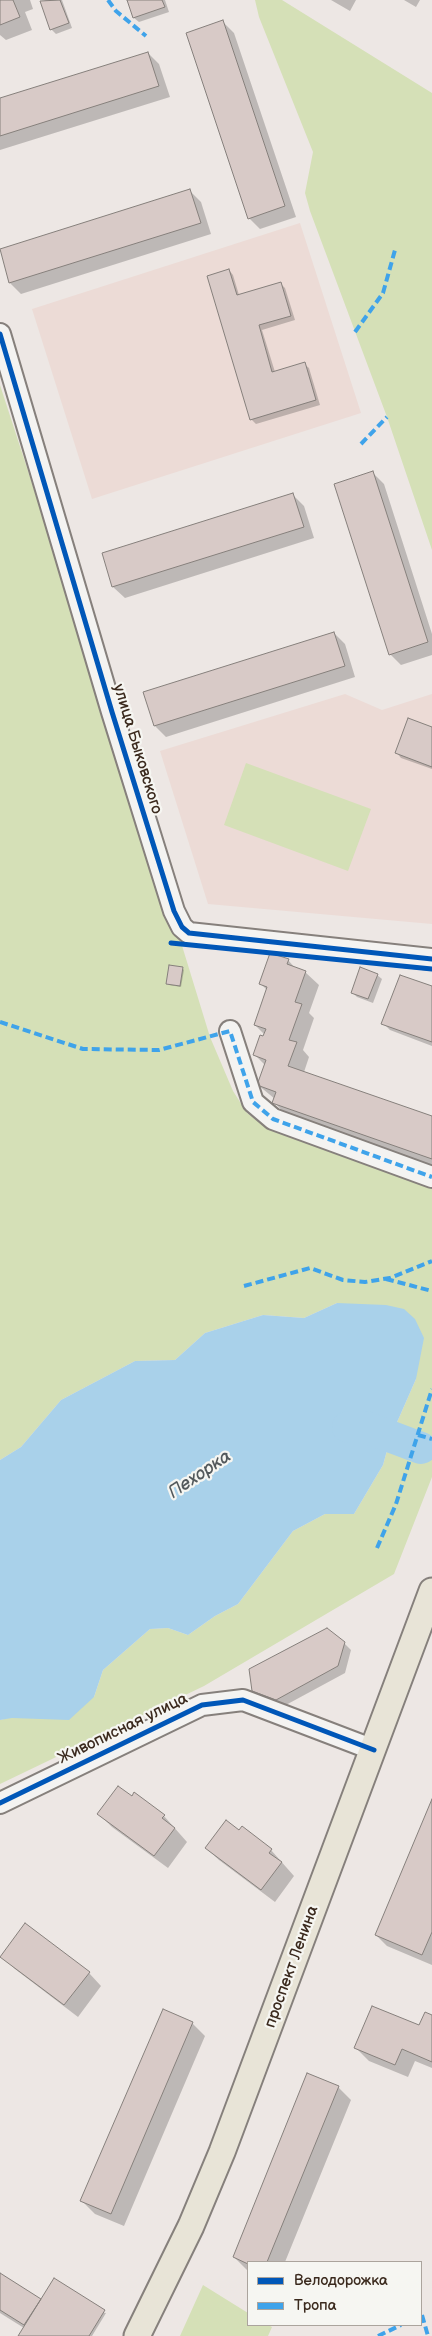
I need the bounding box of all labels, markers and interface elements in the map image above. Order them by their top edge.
street label: улица Быковского [108,682,166,816]
water label: Пехорка [164,1446,236,1504]
street label: Живописная улица [55,1689,191,1769]
street label: проспект Ленина [261,1903,323,2031]
legend [247,2261,422,2326]
text: Велодорожка [294,2271,388,2290]
text: Тропа [294,2296,337,2315]

